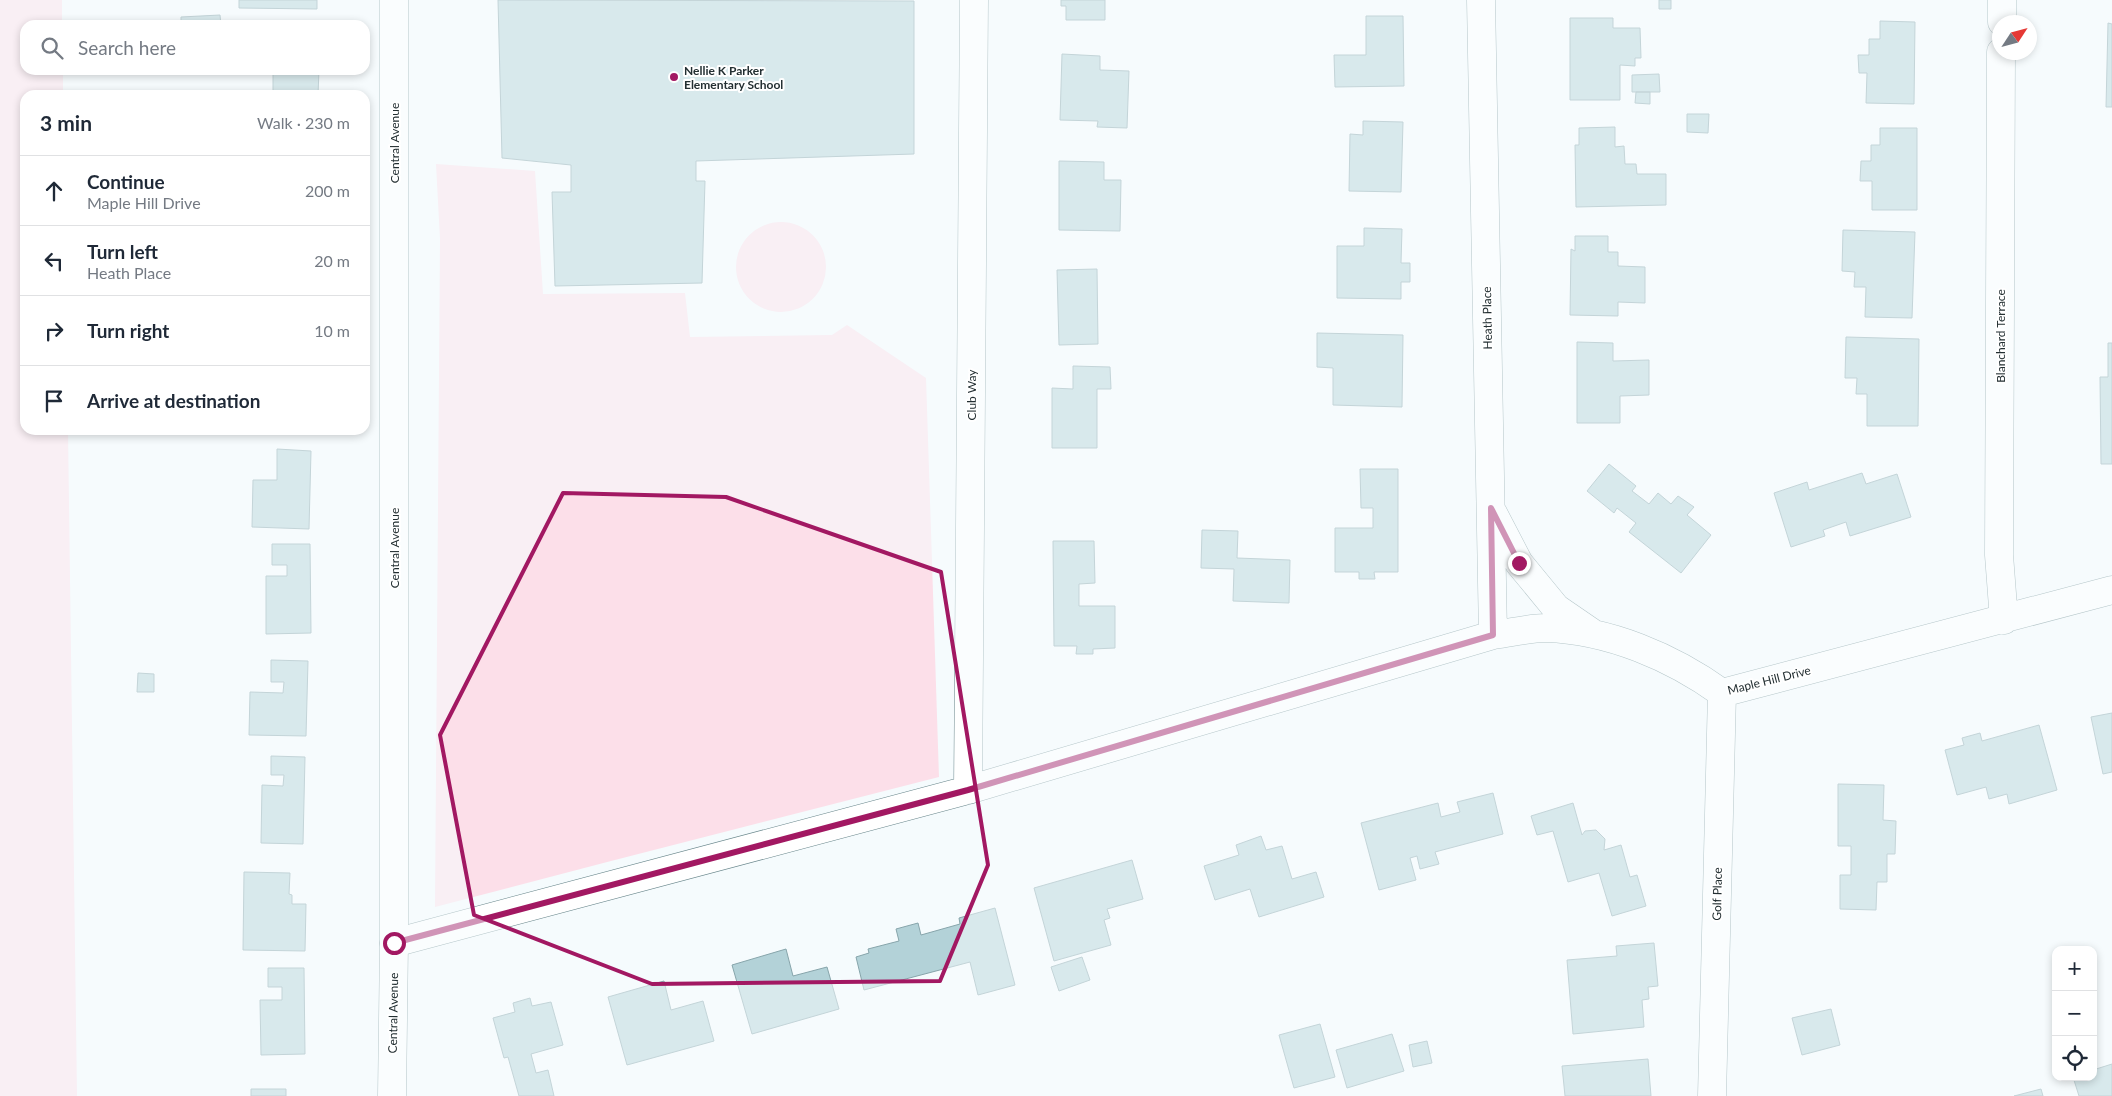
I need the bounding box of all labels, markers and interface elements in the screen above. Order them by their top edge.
north arrow [1992,15,2037,60]
search box [20,20,370,75]
icon: search [38,34,66,62]
text: Search here [78,36,176,59]
place label: Nellie K Parker Elementary School [684,63,783,92]
marker: Nellie K Parker Elementary School [668,71,680,83]
street label: Central Avenue [387,103,402,183]
text: 3 min [40,110,92,135]
text: Walk · 230 m [257,113,350,132]
text: Continue [87,170,165,193]
icon: ahead [40,177,68,205]
text: 200 m [305,181,350,200]
text: Maple Hill Drive [87,193,201,212]
text: Turn left [87,240,158,263]
icon: left [40,247,68,275]
text: 20 m [314,251,350,270]
text: Heath Place [87,263,171,282]
street label: Heath Place [1479,286,1495,350]
street label: Blanchard Terrace [1993,289,2008,383]
icon: right [40,317,68,345]
text: Turn right [87,319,169,342]
text: 10 m [314,321,350,340]
street label: Club Way [964,369,979,420]
icon: arrive [40,387,68,415]
text: Arrive at destination [87,389,260,412]
street label: Central Avenue [387,508,402,588]
route end [1508,552,1531,575]
street label: Maple Hill Drive [1726,662,1812,698]
street label: Golf Place [1709,867,1725,921]
route start [383,932,406,955]
map controls [2052,946,2097,1081]
button: + [2052,946,2097,991]
street label: Central Avenue [385,973,401,1053]
button: − [2052,991,2097,1036]
button: locate [2052,1036,2097,1081]

